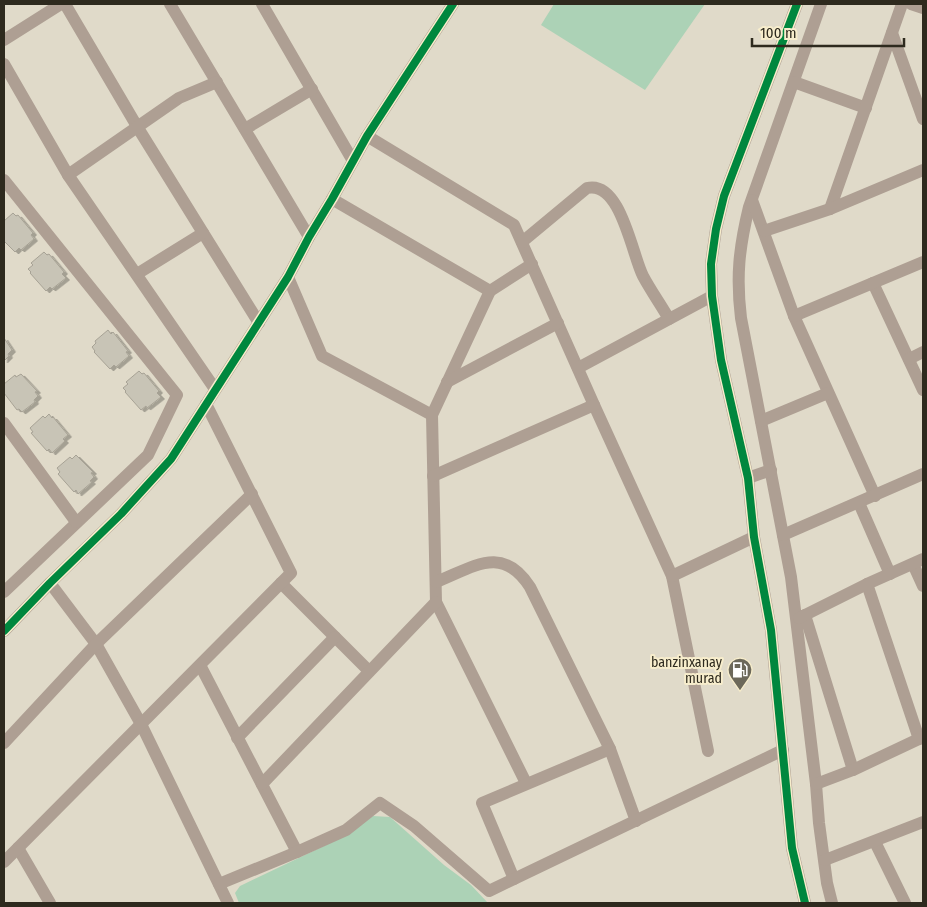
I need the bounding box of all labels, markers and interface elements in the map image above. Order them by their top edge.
scale bar [752,15,904,47]
text: 100 m [760,24,797,42]
place label: banzinxanay murad [651,654,723,687]
fuel station icon: banzinxanay murad [727,657,753,691]

